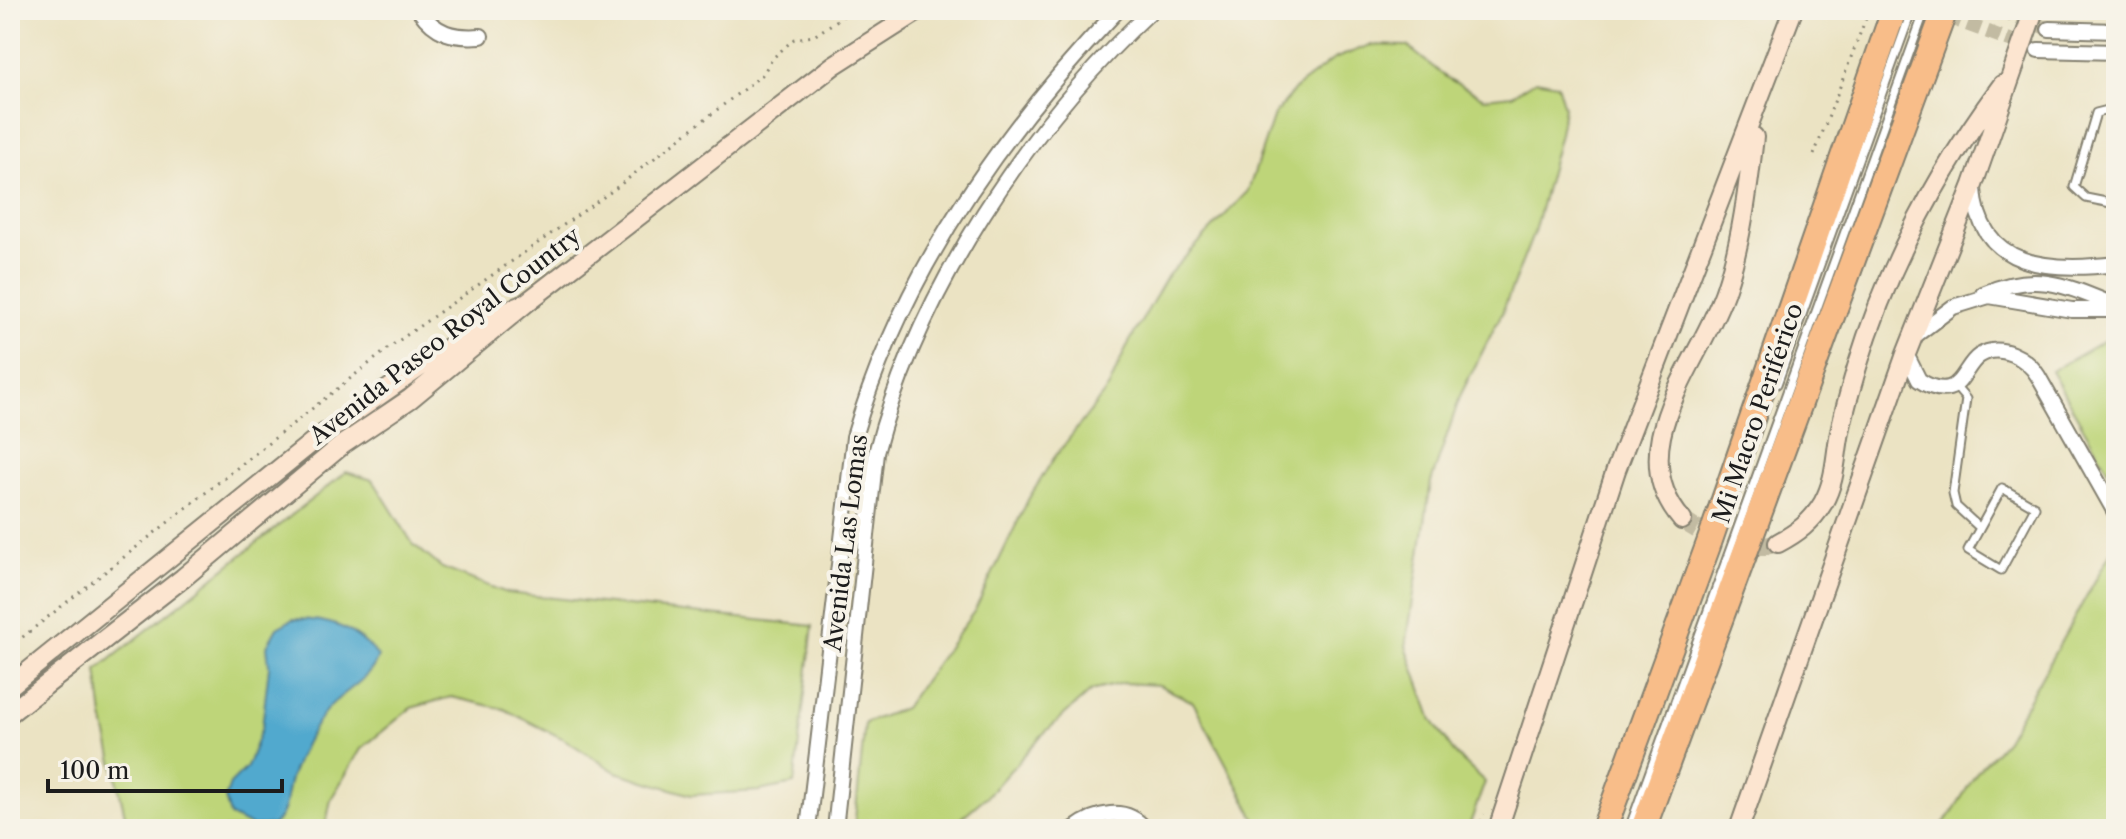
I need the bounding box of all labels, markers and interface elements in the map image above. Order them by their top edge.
street label: Avenida Paseo Royal Country [303,220,587,451]
street label: Mi Macro Periférico [1706,299,1809,527]
street label: Avenida Las Lomas [818,433,873,654]
scale bar [48,743,282,793]
text: 100 m [60,756,129,785]

